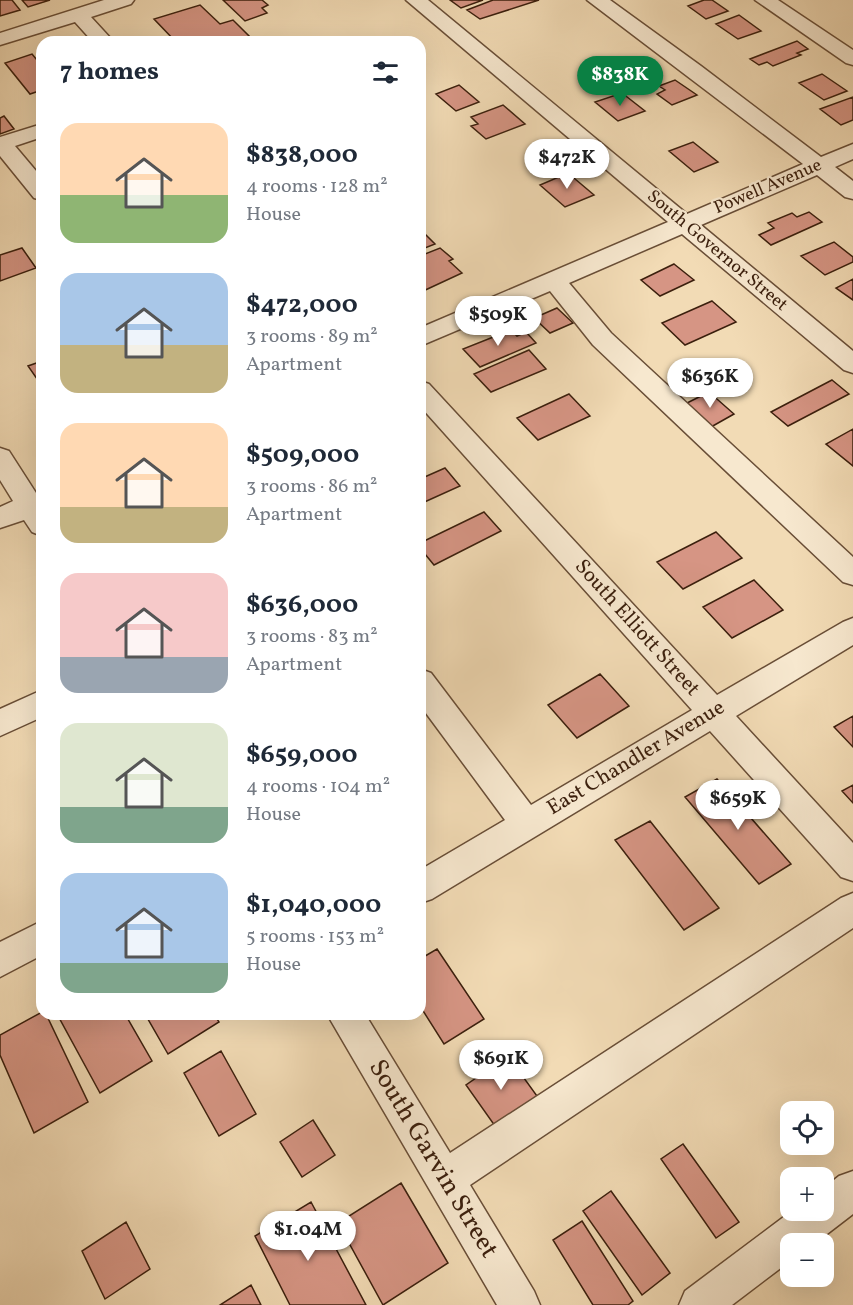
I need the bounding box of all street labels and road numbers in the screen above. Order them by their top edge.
street label: Powell Avenue [710,153,826,221]
street label: South Governor Street [641,185,793,317]
street label: South Elliott Street [568,553,706,703]
street label: East Chandler Avenue [542,693,730,823]
street label: South Garvin Street [359,1053,507,1265]

